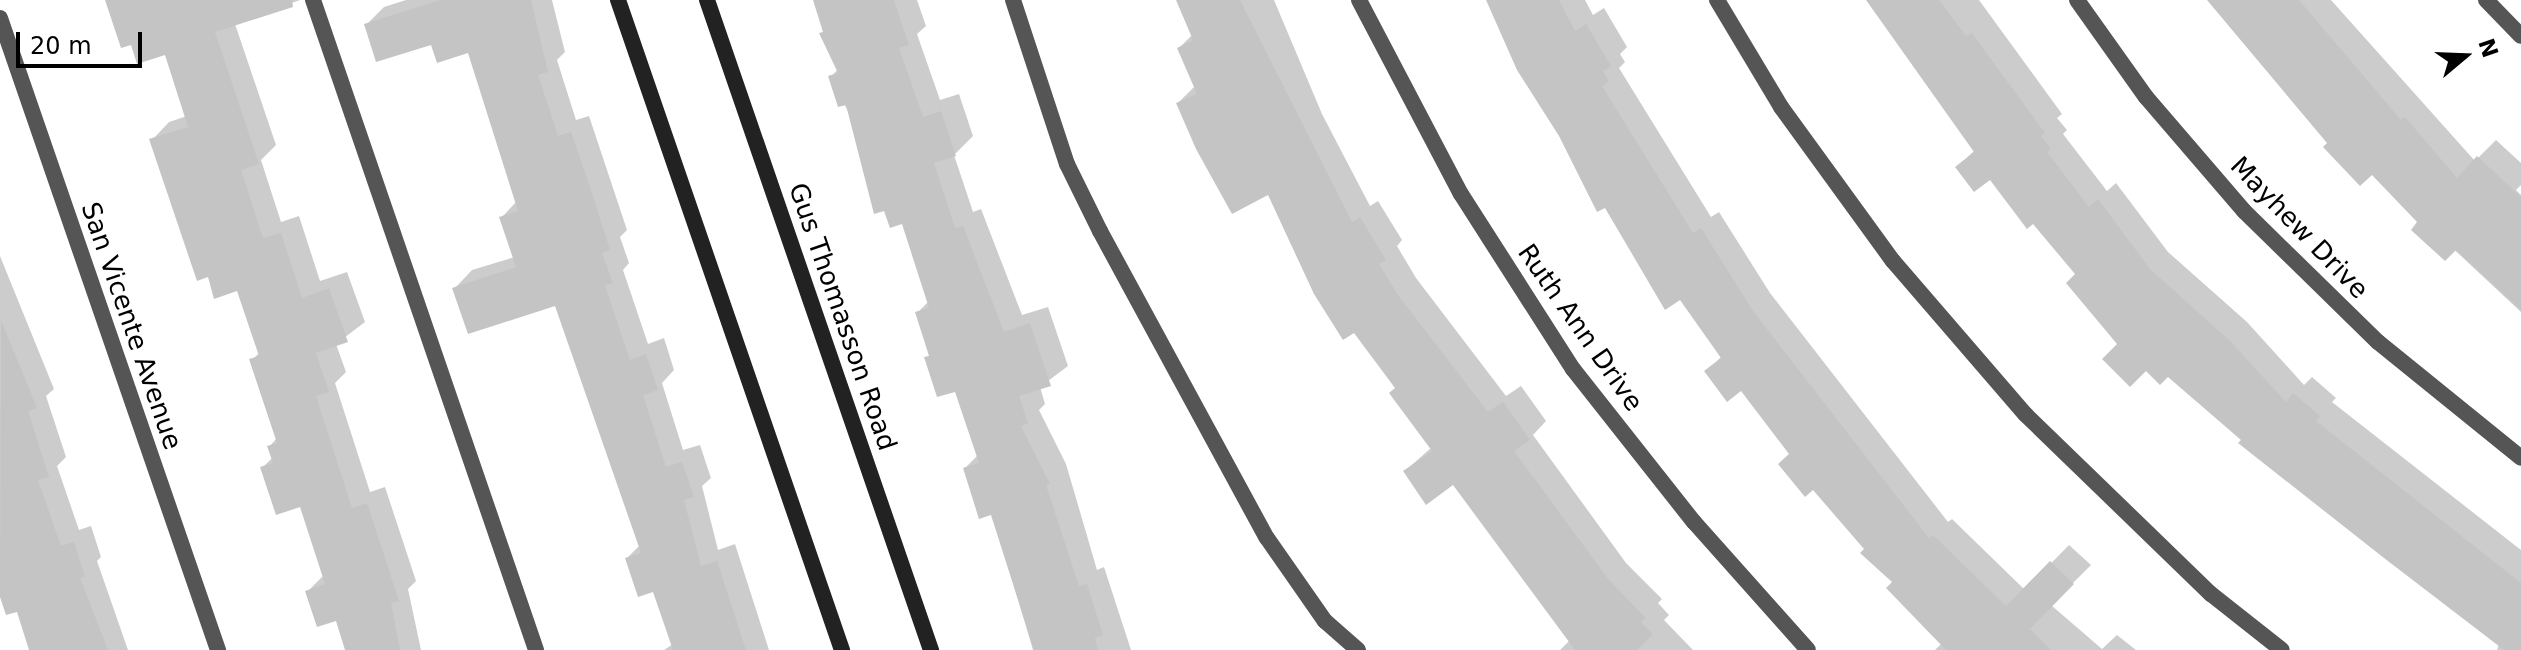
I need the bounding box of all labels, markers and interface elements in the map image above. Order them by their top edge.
scale bar [20,16,146,66]
north arrow [2425,16,2505,96]
text: 20 m [30,32,92,60]
text: N [2473,35,2503,61]
street label: Mayhew Drive [2223,151,2375,305]
street label: Gus Thomasson Road [782,179,902,455]
street label: San Vicente Avenue [74,198,188,454]
street label: Ruth Ann Drive [1511,239,1649,417]

